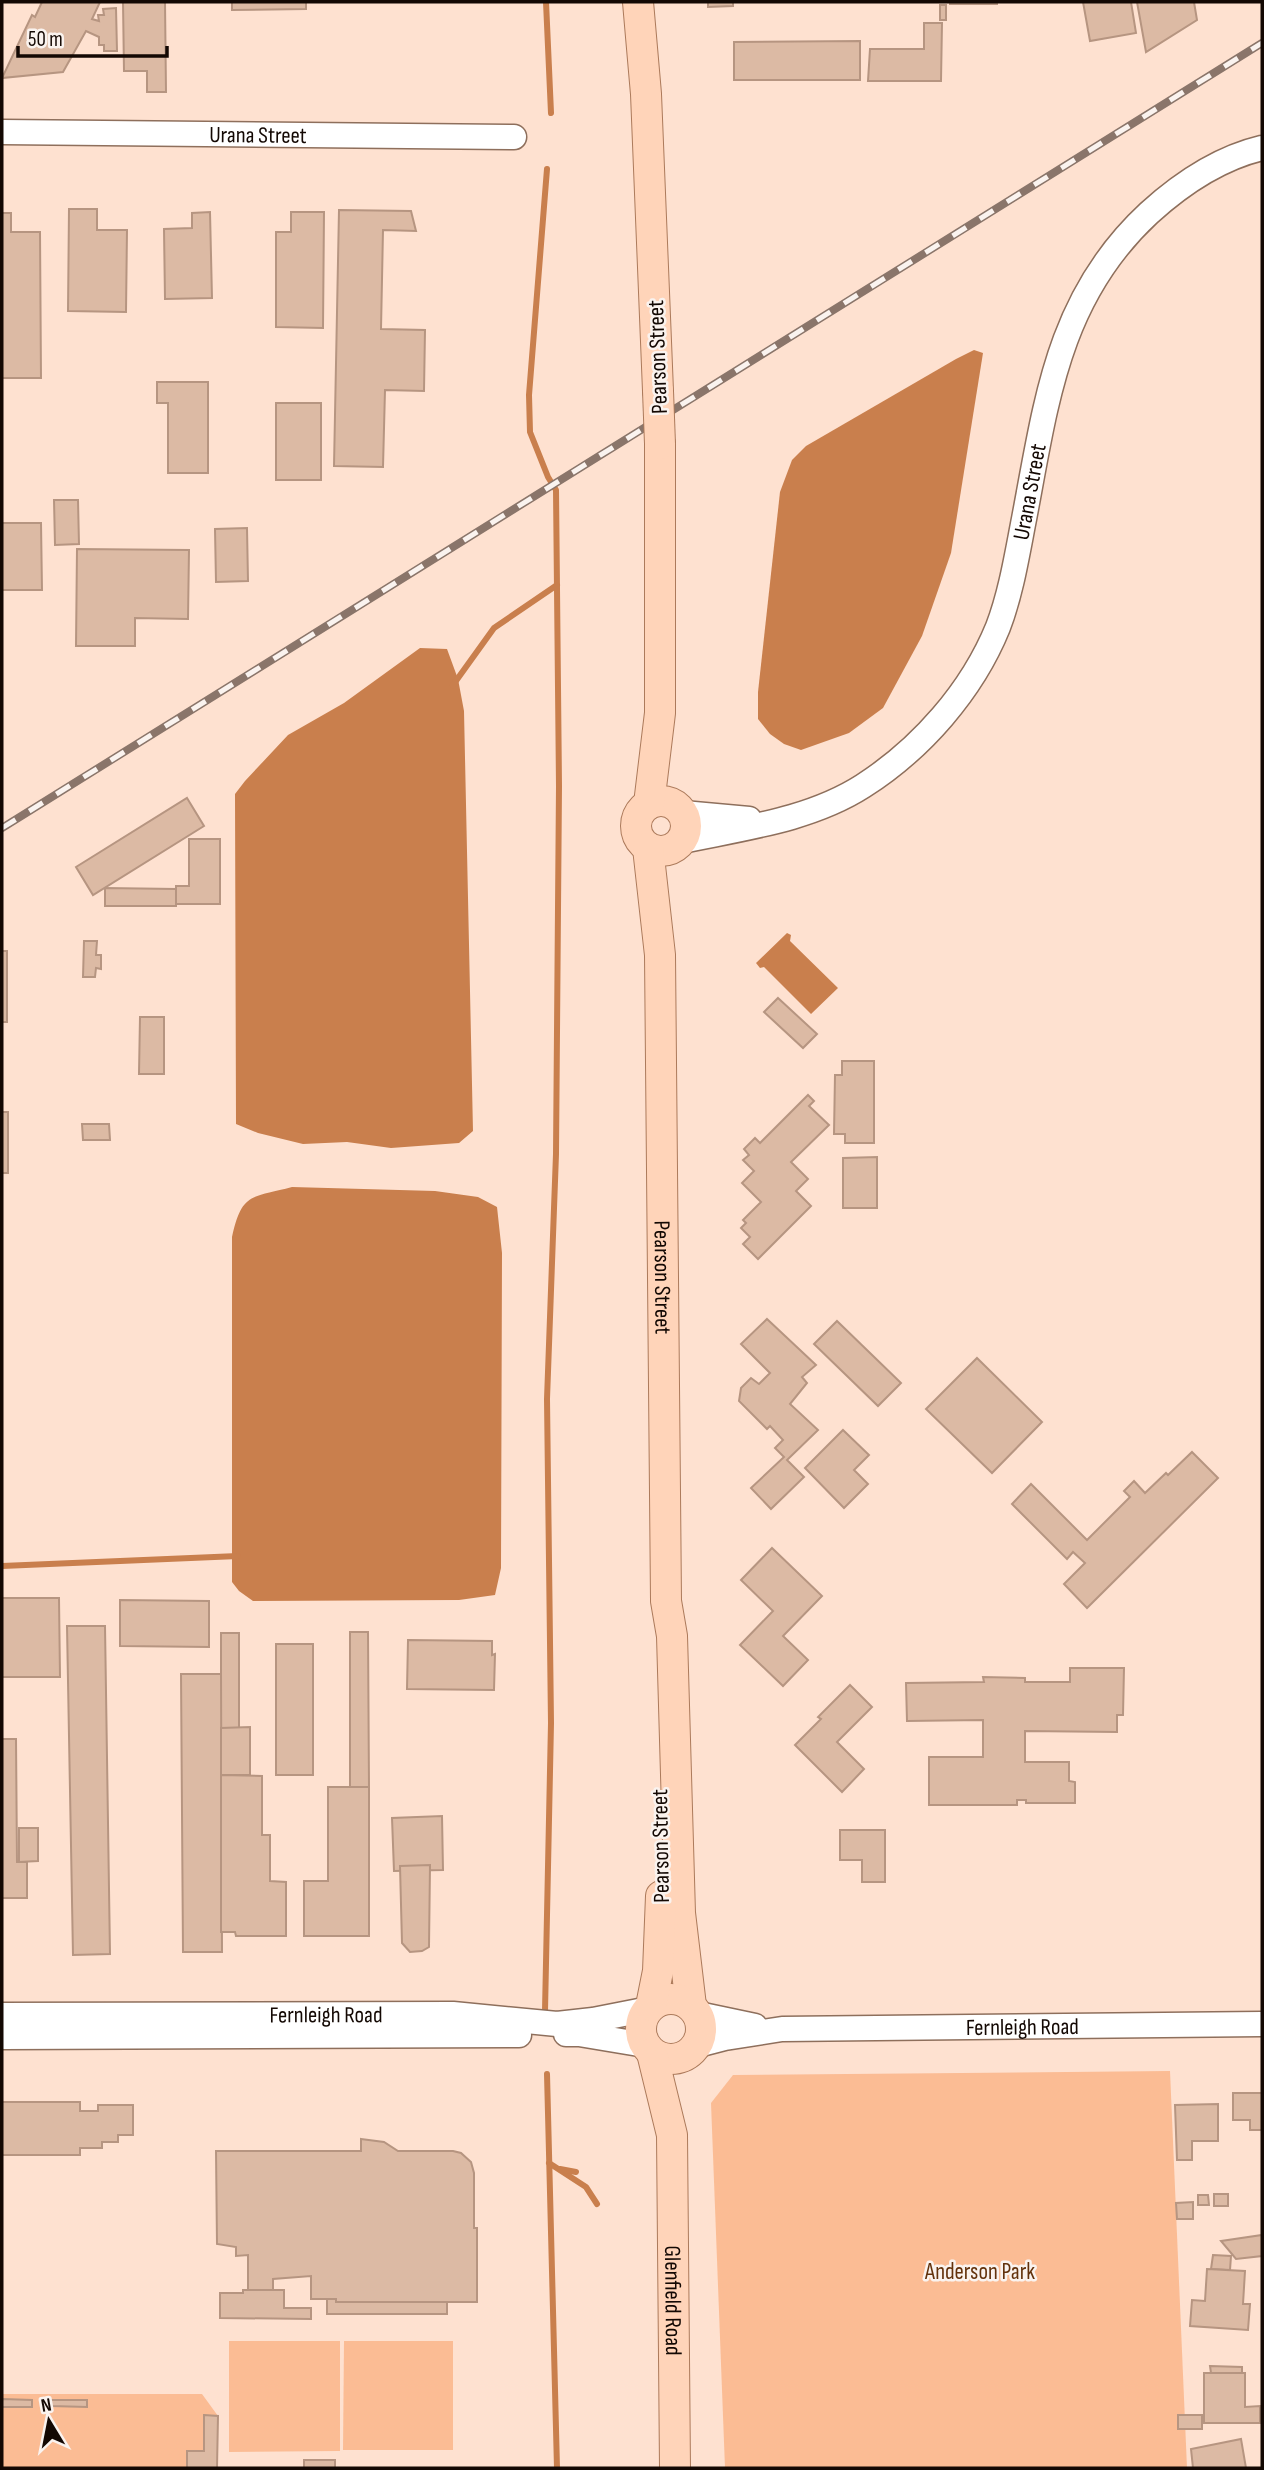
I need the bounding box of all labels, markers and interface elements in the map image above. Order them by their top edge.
scale bar [18,14,166,58]
text: 50 m [28,27,63,52]
street label: Urana Street [209,121,307,150]
street label: Pearson Street [642,300,674,414]
street label: Urana Street [1007,441,1053,542]
street label: Pearson Street [647,1220,677,1334]
street label: Pearson Street [646,1789,676,1903]
street label: Fernleigh Road [269,2001,383,2029]
street label: Fernleigh Road [966,2013,1079,2042]
street label: Glenfield Road [658,2245,687,2356]
park label: Anderson Park [924,2258,1035,2286]
north arrow [14,2386,84,2456]
text: N [39,2394,53,2418]

